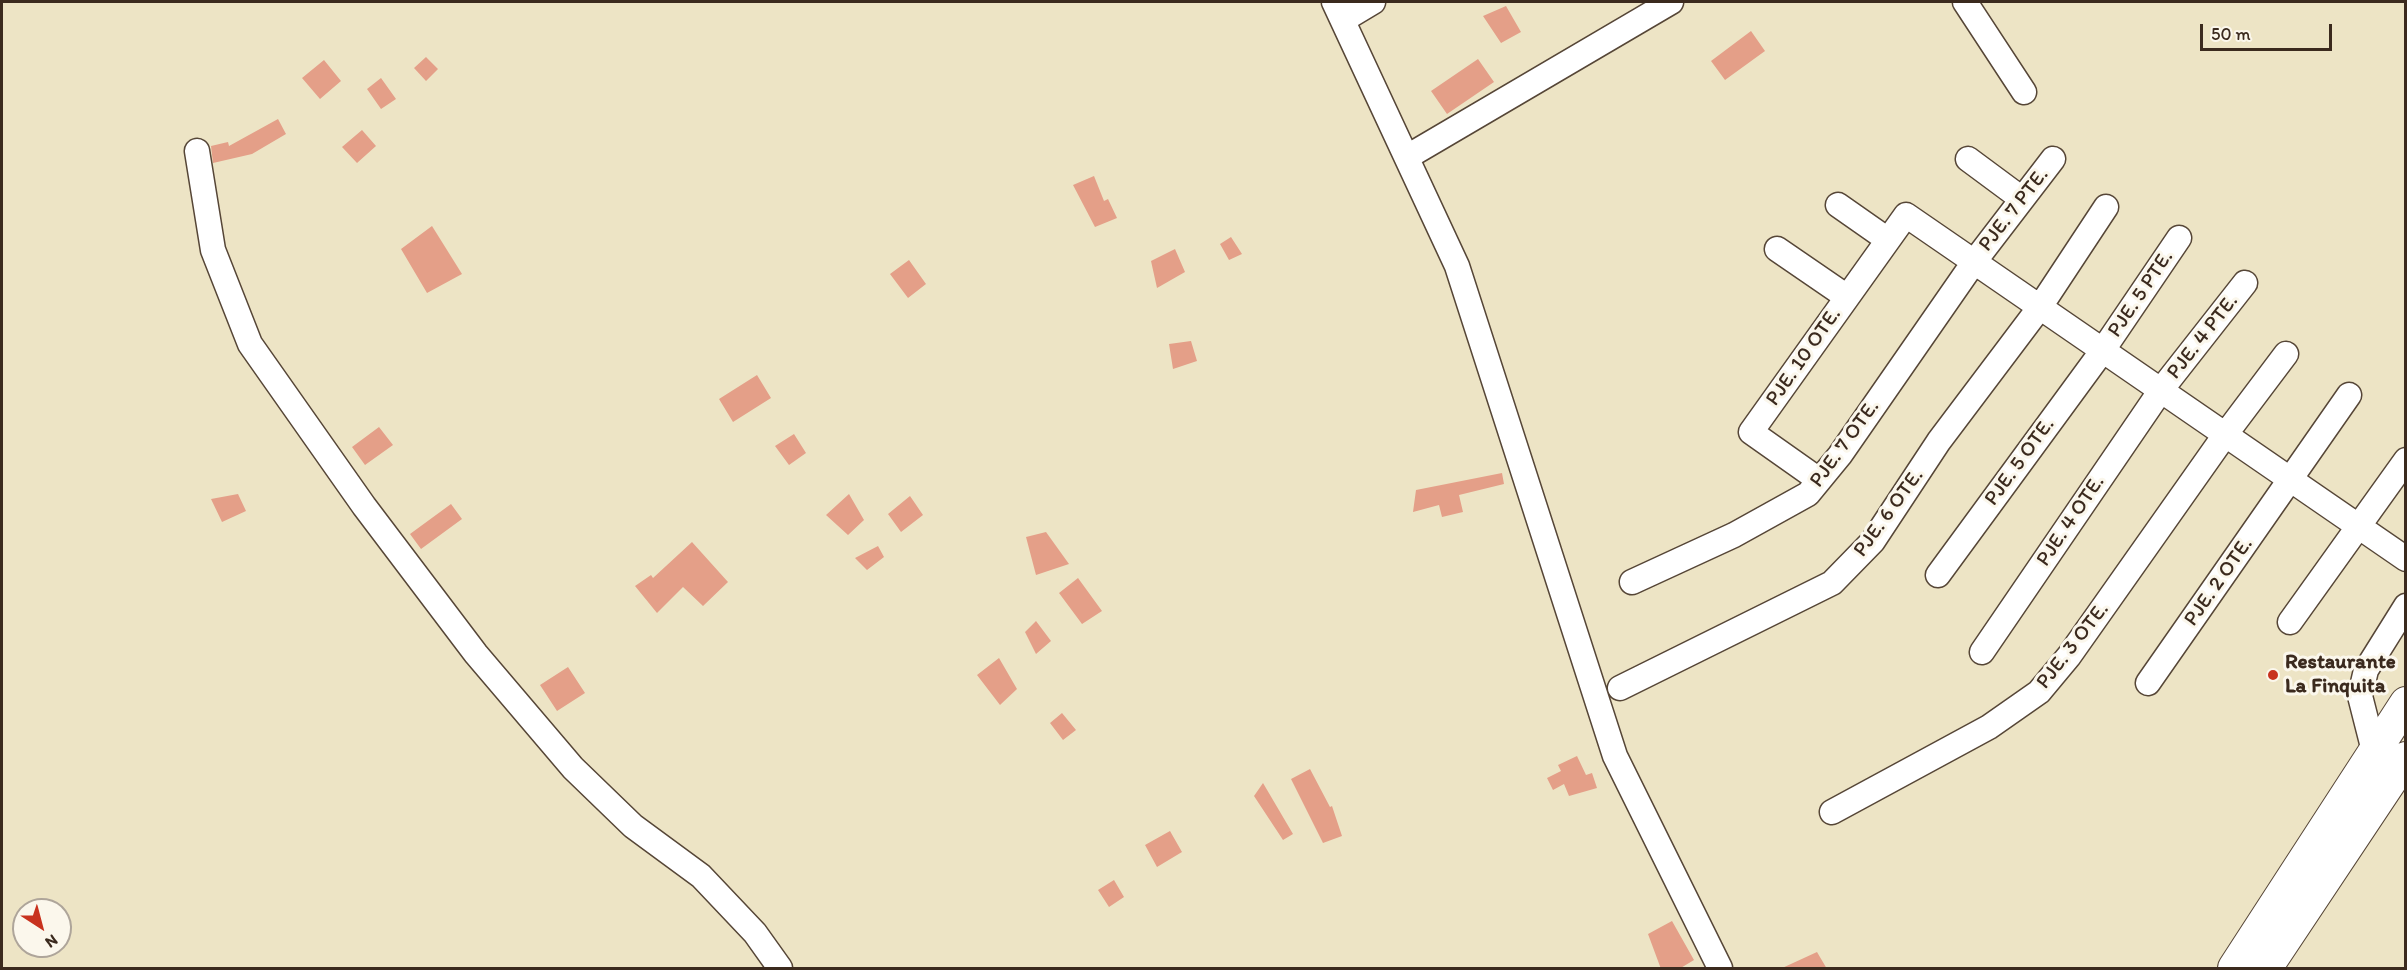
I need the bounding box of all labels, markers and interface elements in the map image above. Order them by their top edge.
scale bar [2203,12,2335,50]
text: 50 m [2211,23,2251,45]
street label: PJE. 7 PTE. [1974,163,2054,257]
street label: PJE. 5 PTE. [2103,246,2179,342]
street label: PJE. 4 PTE. [2162,289,2244,385]
street label: PJE. 10 OTE. [1761,303,1847,411]
street label: PJE. 7 OTE. [1805,395,1885,493]
street label: PJE. 5 OTE. [1980,413,2060,511]
street label: PJE. 6 OTE. [1849,464,1929,562]
street label: PJE. 4 OTE. [2031,471,2111,571]
street label: PJE. 2 OTE. [2179,533,2259,631]
street label: PJE. 3 OTE. [2031,598,2115,694]
place label: Restaurante La Finquita [2285,650,2396,700]
marker: Restaurante La Finquita [2266,668,2280,682]
north arrow [12,898,72,958]
text: N [42,930,62,952]

